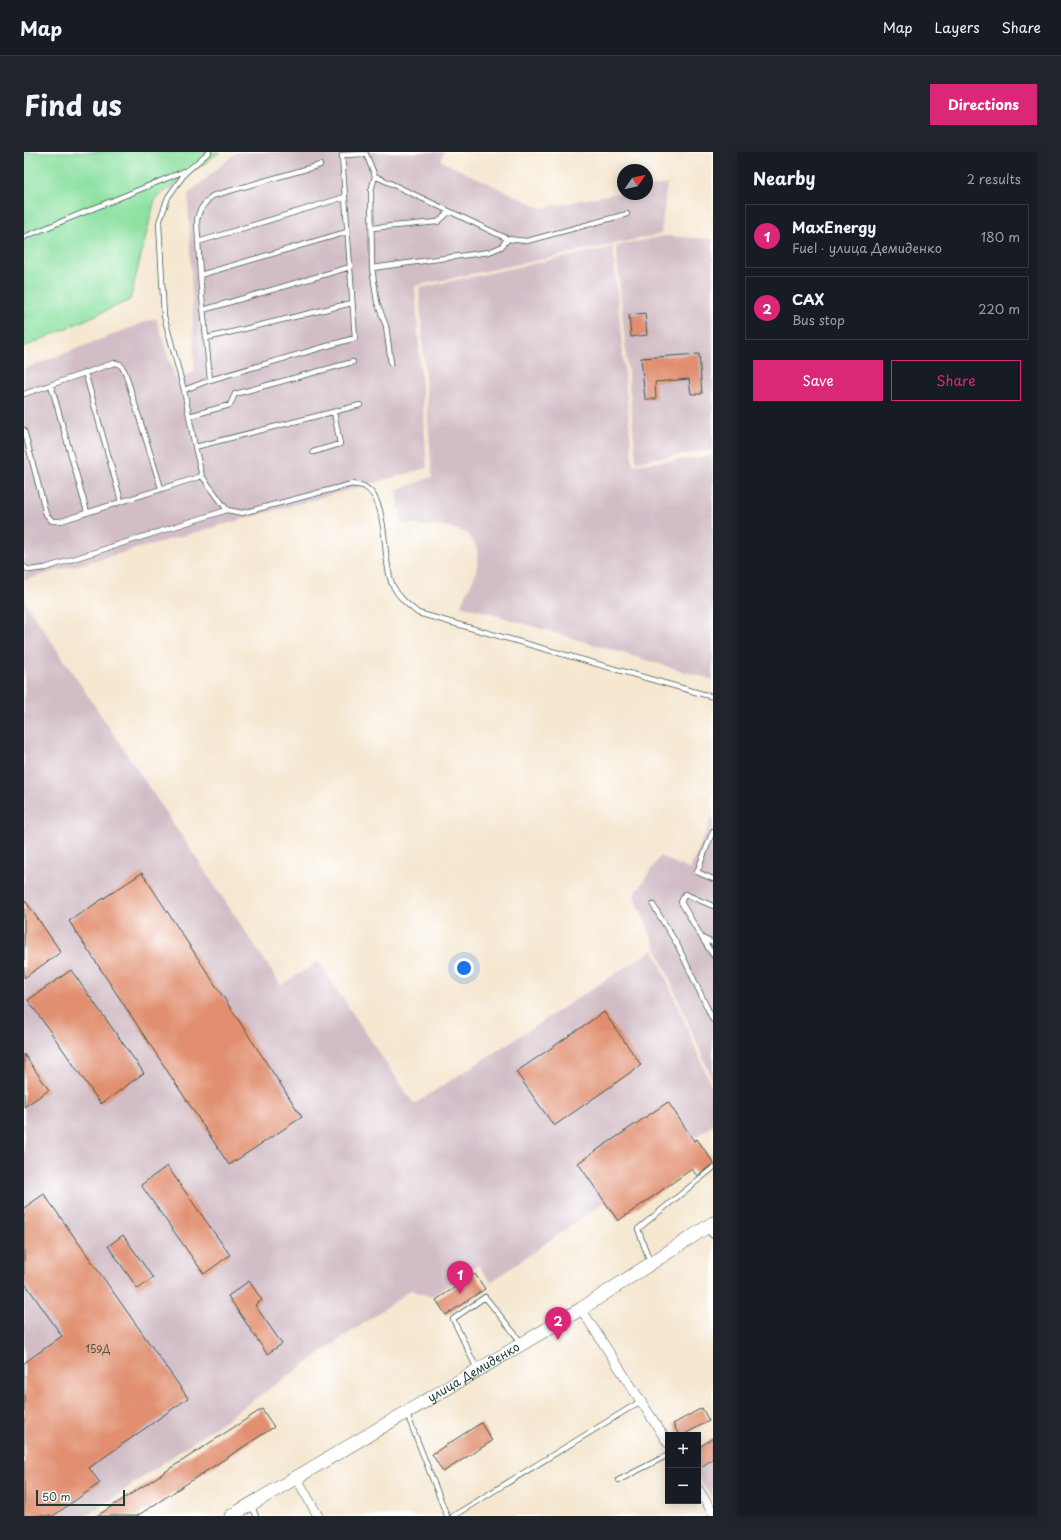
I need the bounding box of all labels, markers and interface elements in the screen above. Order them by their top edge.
text: Map [20,14,62,42]
text: Map [883,17,913,38]
text: Layers [935,17,980,38]
text: Share [1002,17,1041,38]
text: Find us [24,83,122,126]
button: Directions [930,84,1037,125]
north arrow [617,164,653,200]
text: Nearby [753,165,815,191]
text: 2 results [967,169,1021,188]
text: MaxEnergy [792,215,876,238]
text: 1 [764,227,770,246]
text: 180 m [981,227,1020,246]
text: Fuel · улица Демиденко [792,238,942,257]
text: САХ [792,287,824,310]
text: 2 [762,299,772,318]
text: 220 m [978,299,1020,318]
text: Bus stop [792,310,845,329]
button: Save [753,360,883,401]
button: Share [891,360,1021,401]
your location [454,958,474,978]
pin: 1 [447,1261,473,1294]
pin: 2 [545,1307,571,1340]
street label: улица Демиденко [424,1337,523,1406]
house number: 159Д [86,1341,111,1356]
map controls [665,1432,701,1504]
button: + [665,1432,701,1468]
button: − [665,1468,701,1504]
scale bar [36,1488,125,1507]
text: 50 m [42,1488,71,1505]

